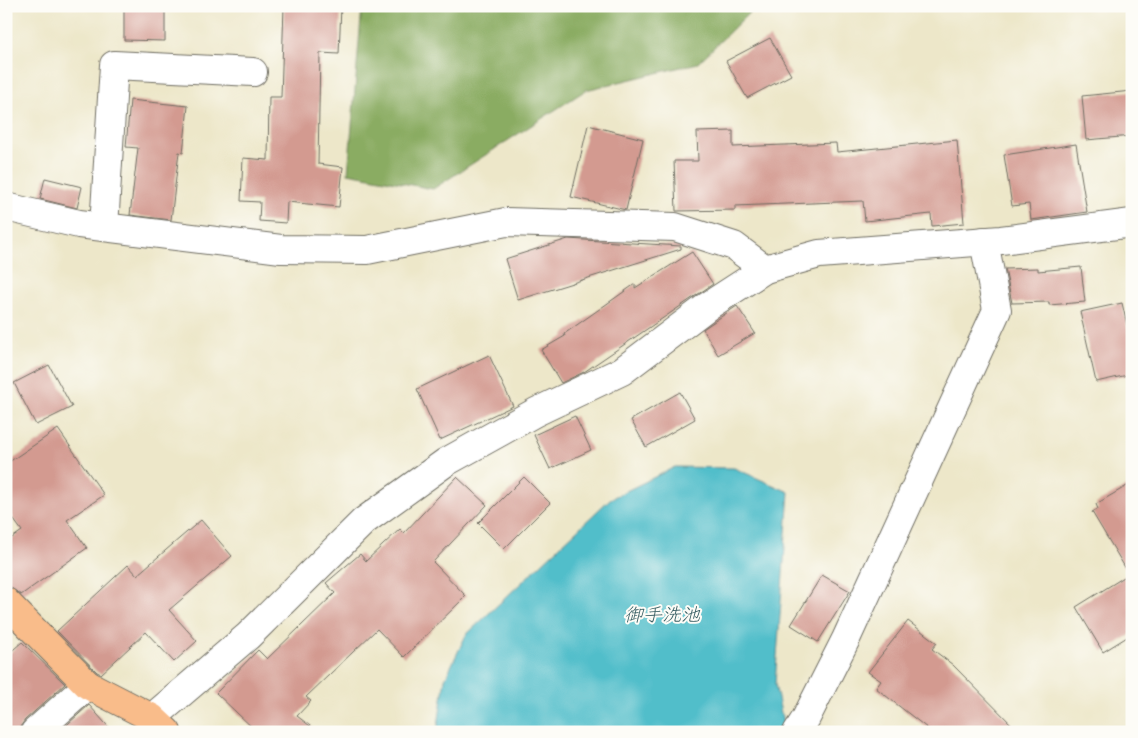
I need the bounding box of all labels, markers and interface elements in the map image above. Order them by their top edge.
water label: 御手洗池 [624,599,701,627]

